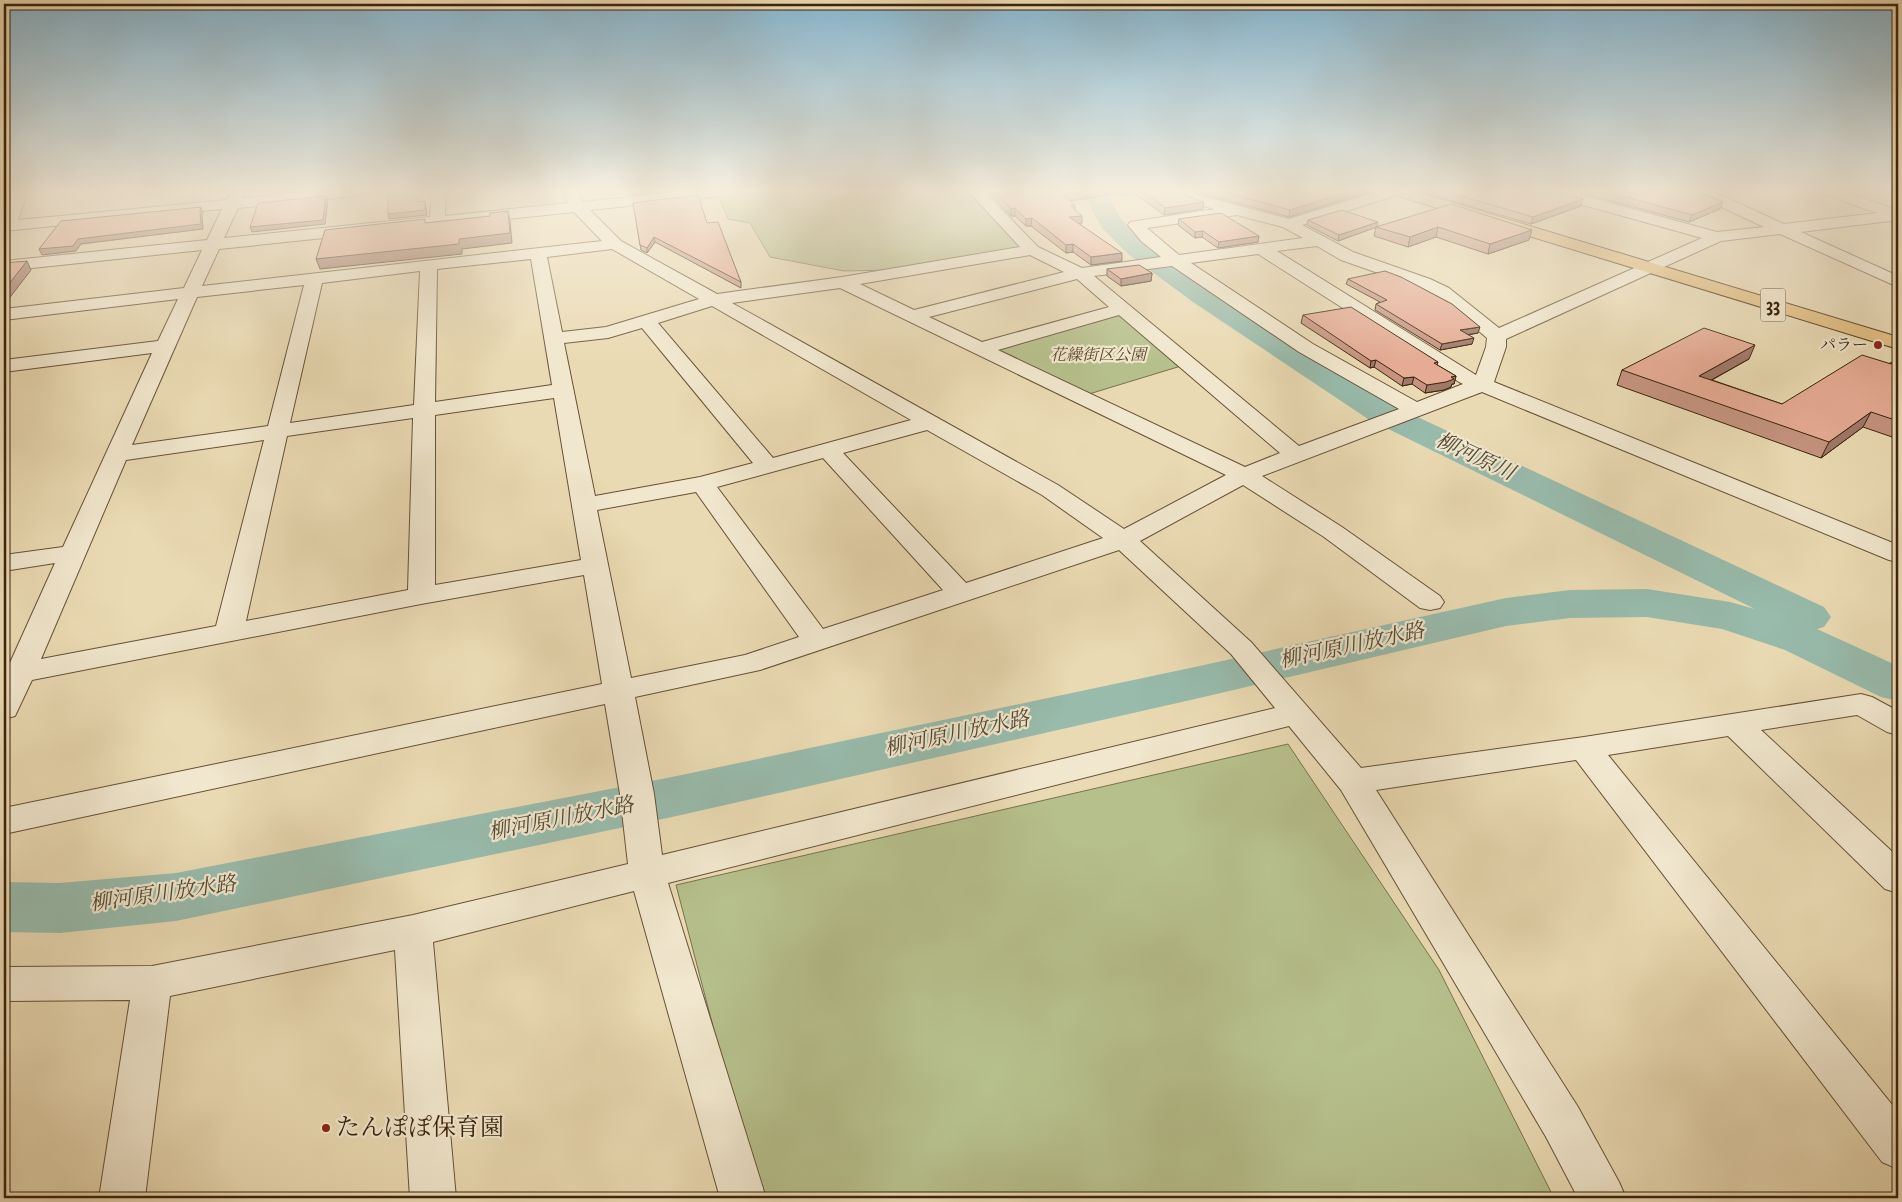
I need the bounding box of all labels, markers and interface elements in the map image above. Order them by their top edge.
road number: 33 [1760,288,1786,322]
place label: パラー [1820,335,1868,355]
marker: パラー [1872,339,1884,351]
park label: 花繰街区公園 [1050,345,1149,365]
water label: 柳河原川 [1431,427,1520,487]
water label: 柳河原川放水路 [1277,618,1429,674]
water label: 柳河原川放水路 [882,706,1034,762]
water label: 柳河原川放水路 [486,792,638,846]
water label: 柳河原川放水路 [88,871,240,917]
place label: たんぽぽ保育園 [336,1113,504,1143]
marker: たんぽぽ保育園 [320,1122,332,1134]

